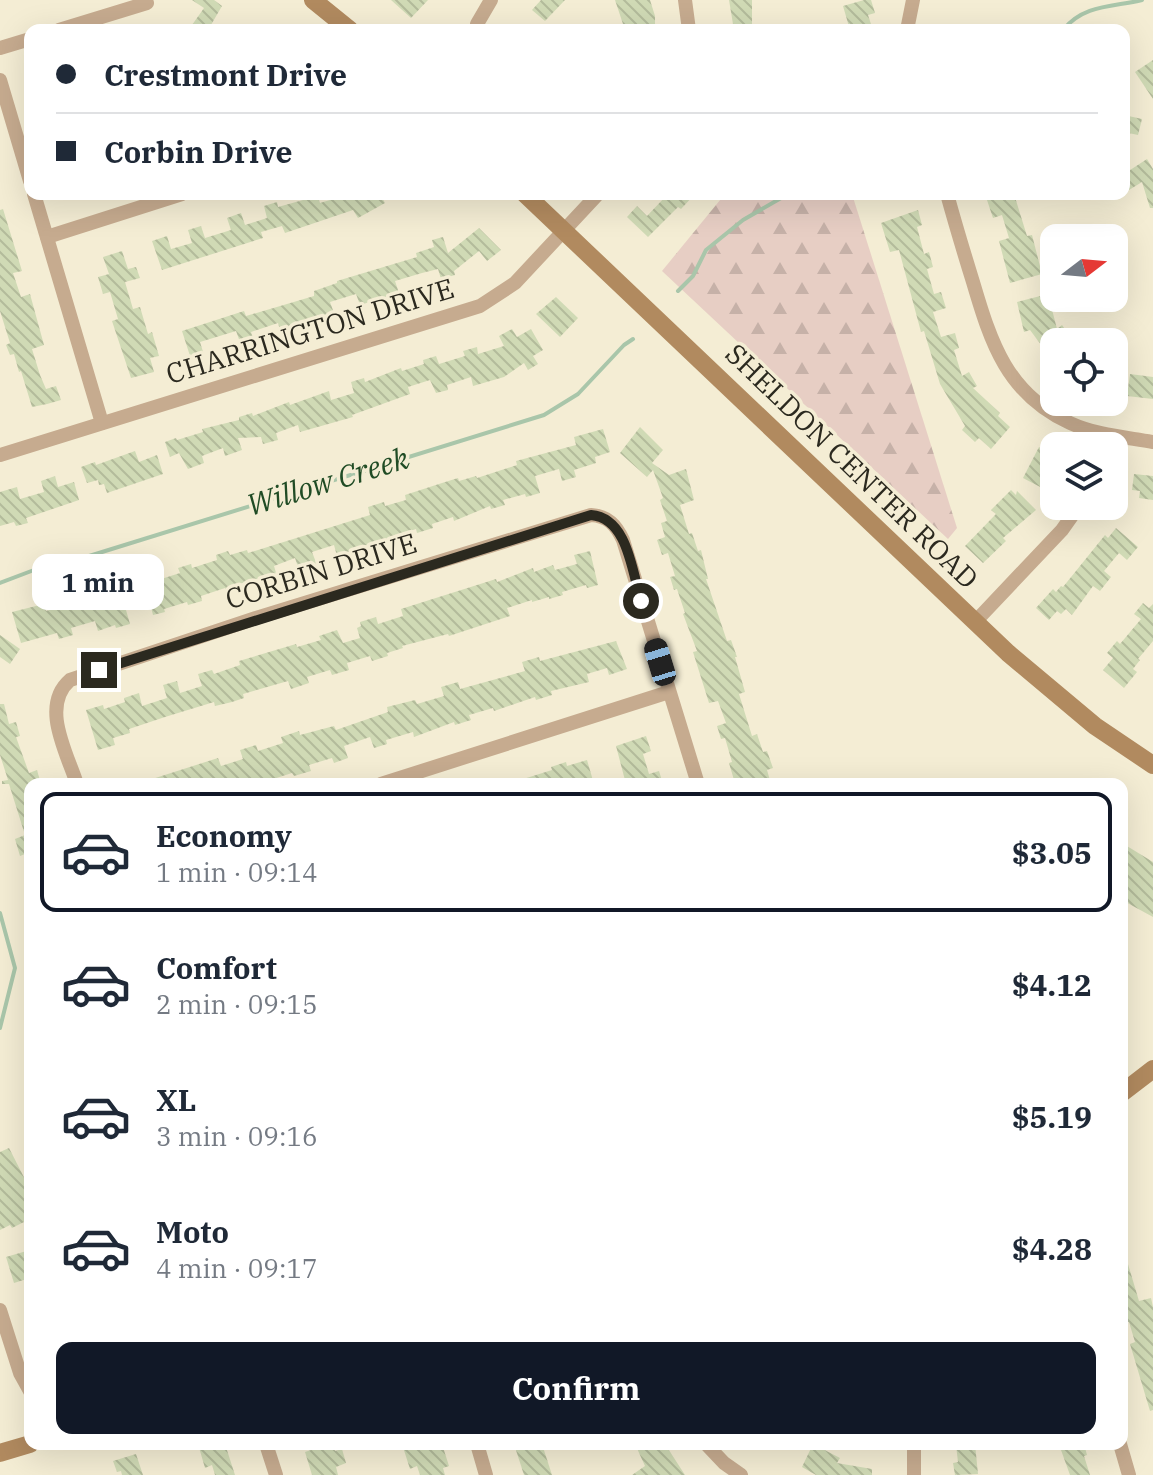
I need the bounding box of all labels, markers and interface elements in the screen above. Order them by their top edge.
text: Crestmont Drive [104,55,347,94]
text: Corbin Drive [104,132,293,171]
north arrow [1040,224,1128,312]
map controls [1040,224,1128,520]
street label: CHARRINGTON DRIVE [161,269,458,392]
button: locate [1040,328,1128,416]
street label: SHELDON CENTER ROAD [718,335,987,596]
button: layers [1040,432,1128,520]
water label: Willow Creek [242,437,413,524]
street label: CORBIN DRIVE [221,524,421,617]
callout: 1 min [33,554,165,610]
text: 1 min [62,565,134,599]
route start [623,583,659,619]
car [642,636,678,688]
route end [81,652,117,688]
icon: car [60,816,132,888]
text: Economy [156,816,292,855]
text: $3.05 [1012,833,1092,872]
text: 1 min · 09:14 [156,855,318,889]
icon: car [60,948,132,1020]
text: Comfort [156,948,277,987]
text: $4.12 [1012,965,1092,1004]
text: 2 min · 09:15 [156,987,318,1021]
icon: car [60,1080,132,1152]
text: XL [156,1080,196,1119]
text: $5.19 [1012,1097,1092,1136]
text: 3 min · 09:16 [156,1119,318,1153]
icon: car [60,1212,132,1284]
text: Moto [156,1212,229,1251]
text: $4.28 [1012,1229,1092,1268]
text: 4 min · 09:17 [156,1251,318,1285]
button: Confirm [56,1342,1096,1434]

